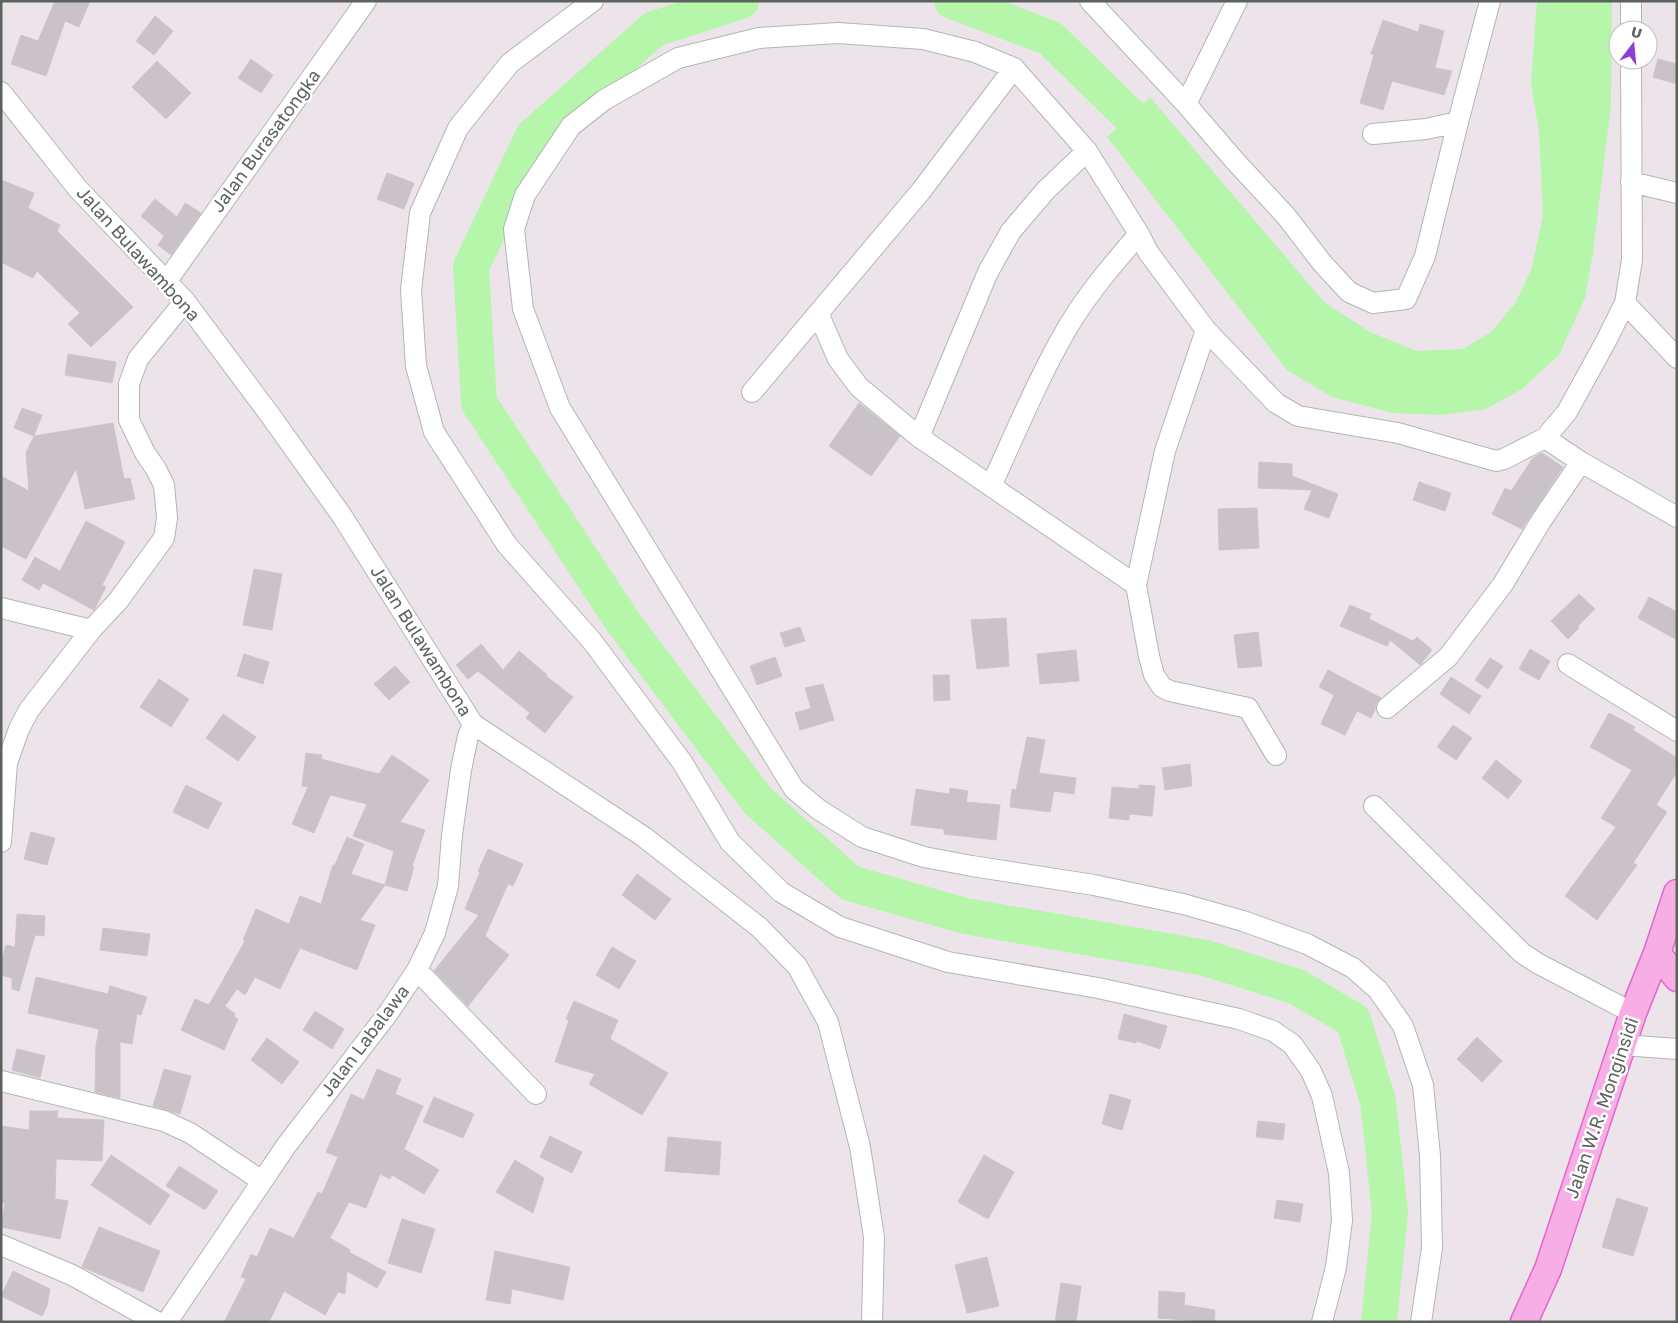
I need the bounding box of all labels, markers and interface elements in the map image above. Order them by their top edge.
north arrow [1608,20,1658,70]
text: U [1629,22,1644,42]
street label: Jalan Burasatongka [206,65,324,216]
street label: Jalan Bulawambona [72,181,205,325]
street label: Jalan Bulawambona [366,561,477,720]
street label: Jalan Labalawa [315,980,413,1100]
street label: Jalan W.R. Monginsidi [1560,1014,1642,1201]

